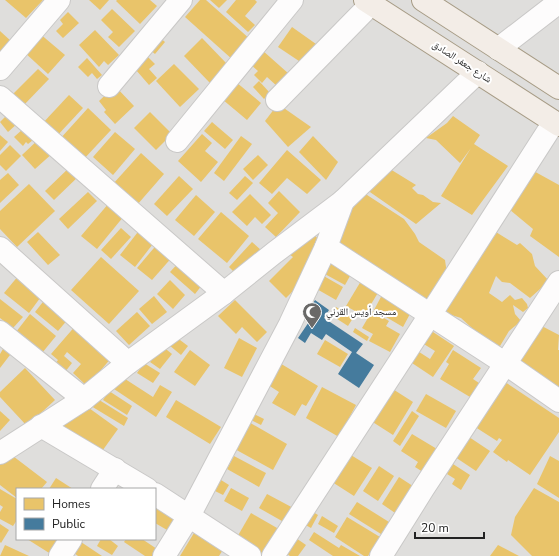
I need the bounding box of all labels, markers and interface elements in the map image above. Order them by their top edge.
street label: شارع جعفر الصادق [430,38,495,87]
mosque icon: مسجد أويس القرني [301,301,323,329]
place label: مسجد أويس القرني [326,305,397,320]
legend [16,488,156,540]
text: Homes [52,496,90,512]
scale bar [415,514,484,540]
text: Public [52,516,86,532]
text: 20 m [421,520,449,536]

